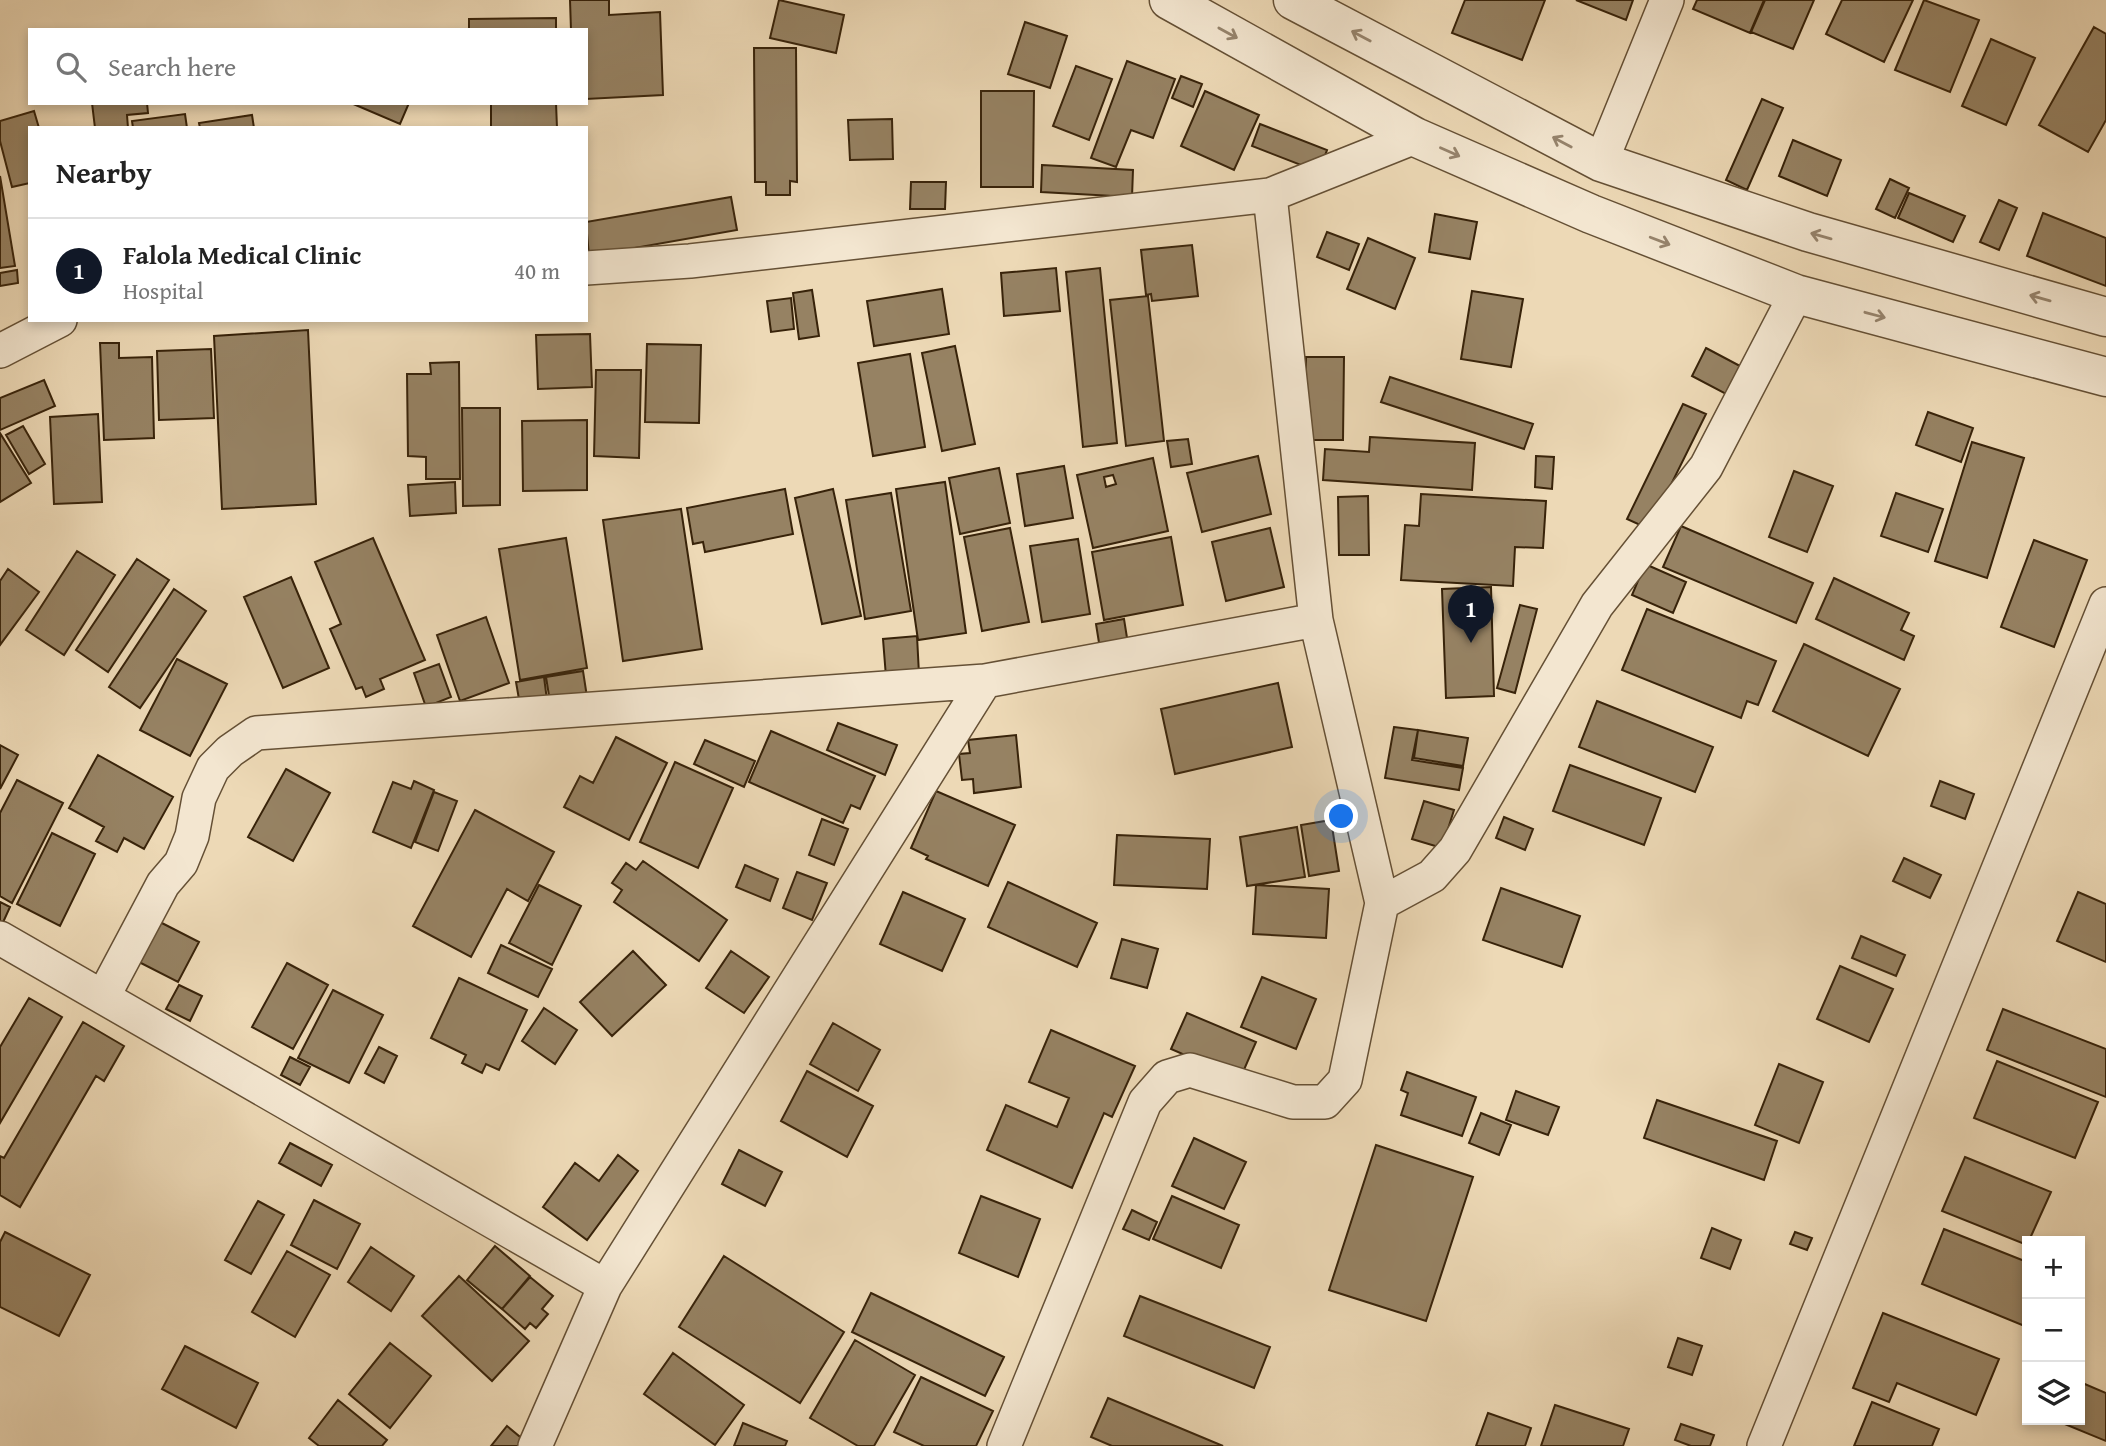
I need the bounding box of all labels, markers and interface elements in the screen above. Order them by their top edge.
one-way arrow [1218,26,1238,40]
search box [28,28,588,105]
one-way arrow [1351,29,1372,42]
text: Search here [108,47,236,86]
icon: search [52,48,90,86]
one-way arrow [1552,134,1573,148]
one-way arrow [1439,147,1460,160]
text: Nearby [56,150,152,194]
one-way arrow [1811,229,1833,242]
text: Falola Medical Clinic [123,235,361,274]
one-way arrow [1648,235,1670,248]
text: 1 [73,254,85,287]
text: 40 m [514,254,560,287]
text: Hospital [123,274,203,307]
one-way arrow [2030,291,2052,304]
one-way arrow [1863,309,1885,322]
pin: 1 [1448,585,1494,643]
your location [1324,799,1358,833]
map controls [2022,1236,2085,1425]
button: + [2022,1236,2085,1299]
button: − [2022,1299,2085,1362]
button: layers [2022,1362,2085,1425]

